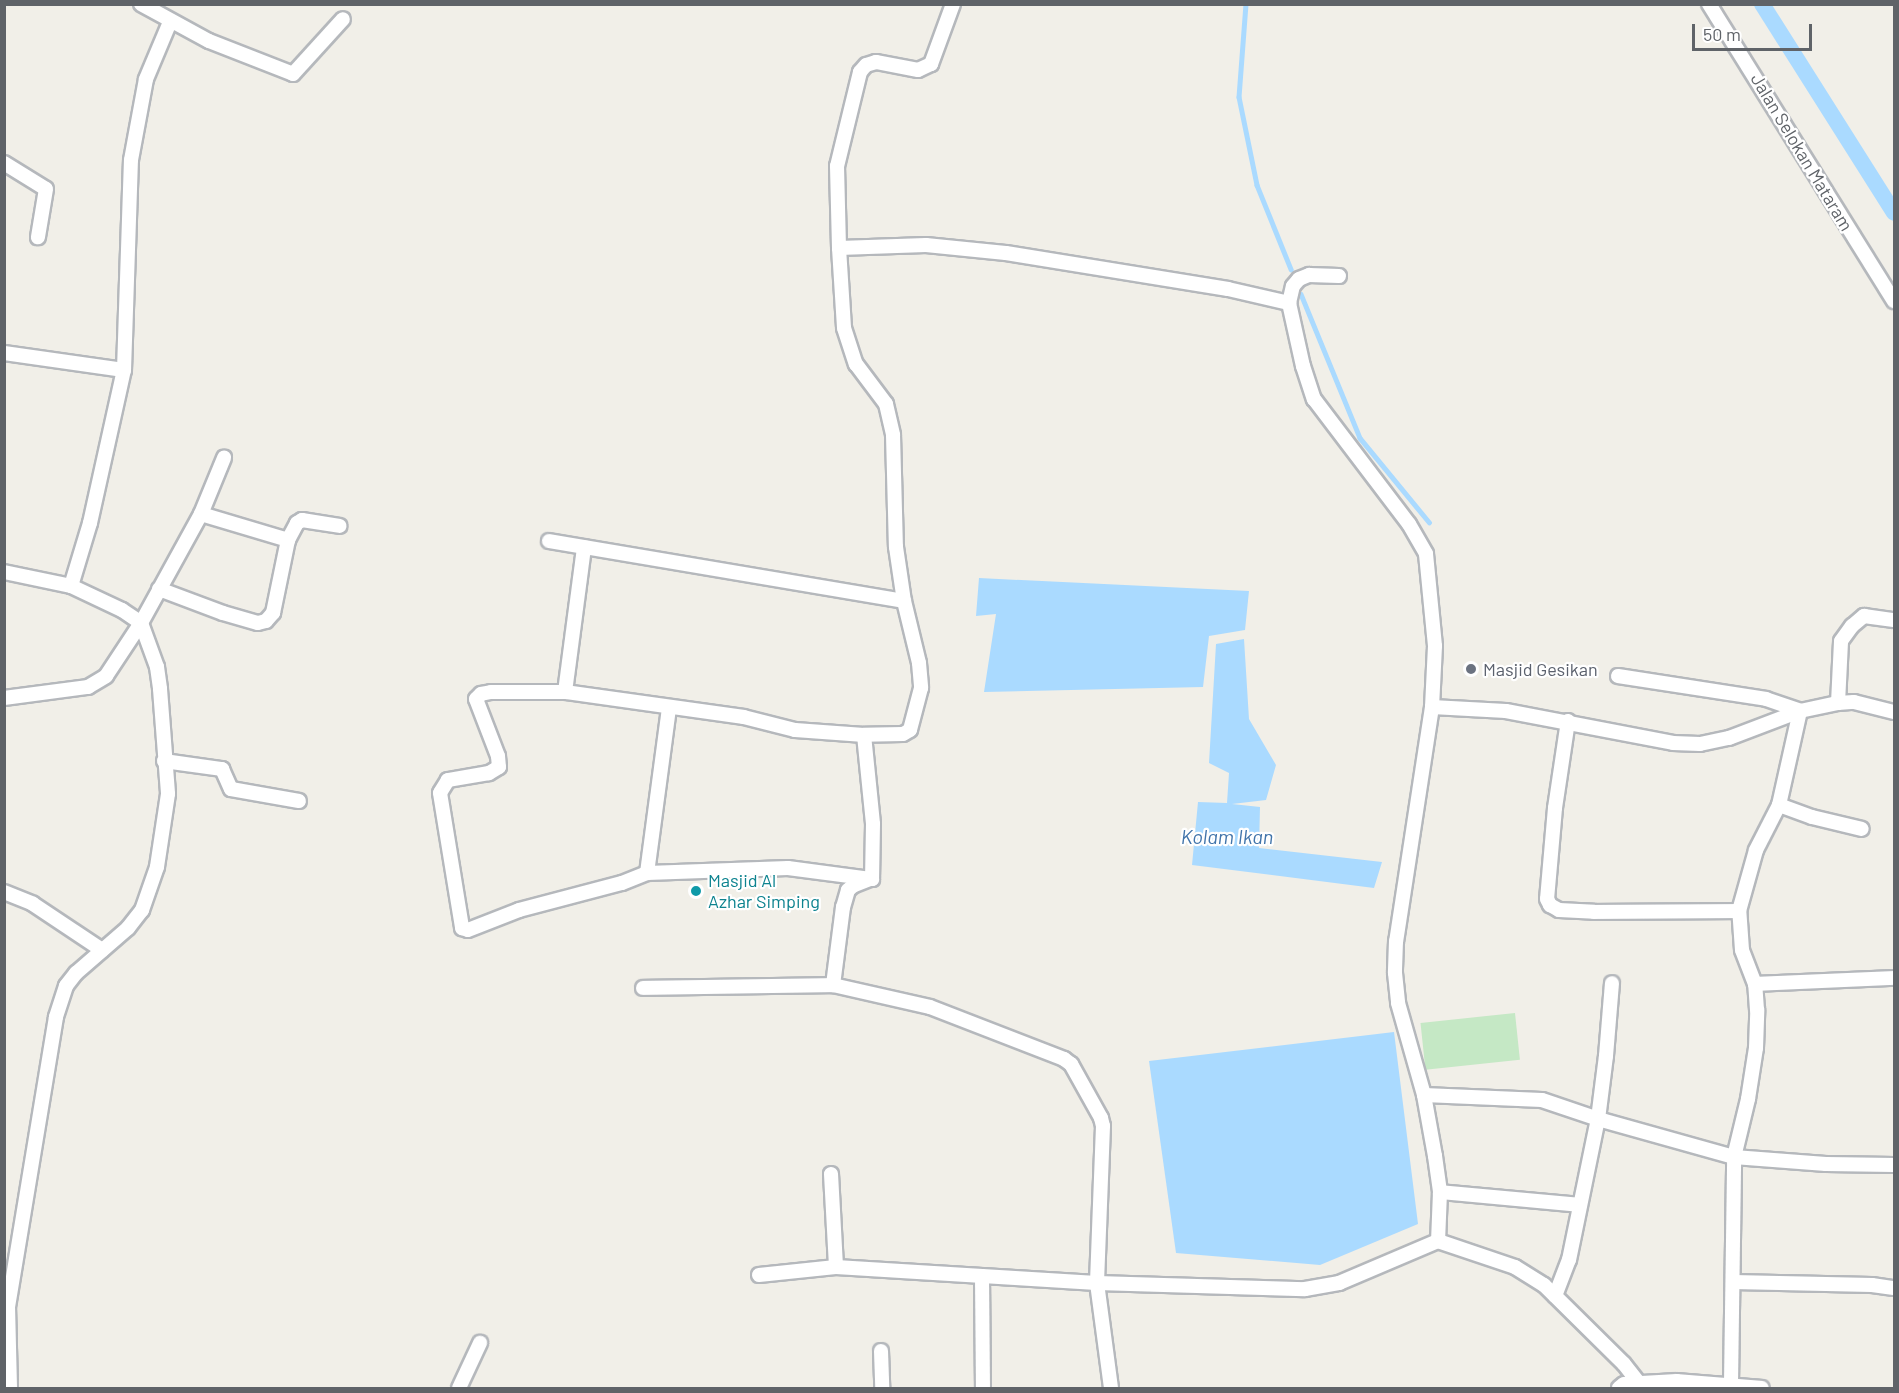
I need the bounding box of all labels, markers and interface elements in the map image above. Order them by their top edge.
scale bar [1695,12,1815,50]
text: 50 m [1703,23,1741,45]
street label: Jalan Selokan Mataram [1746,69,1858,235]
place label: Masjid Gesikan [1483,658,1598,680]
marker: Masjid Gesikan [1464,662,1478,676]
water label: Kolam Ikan [1181,824,1273,848]
place label: Masjid Al Azhar Simping [708,870,820,912]
marker: Masjid Al Azhar Simping [689,884,703,898]

